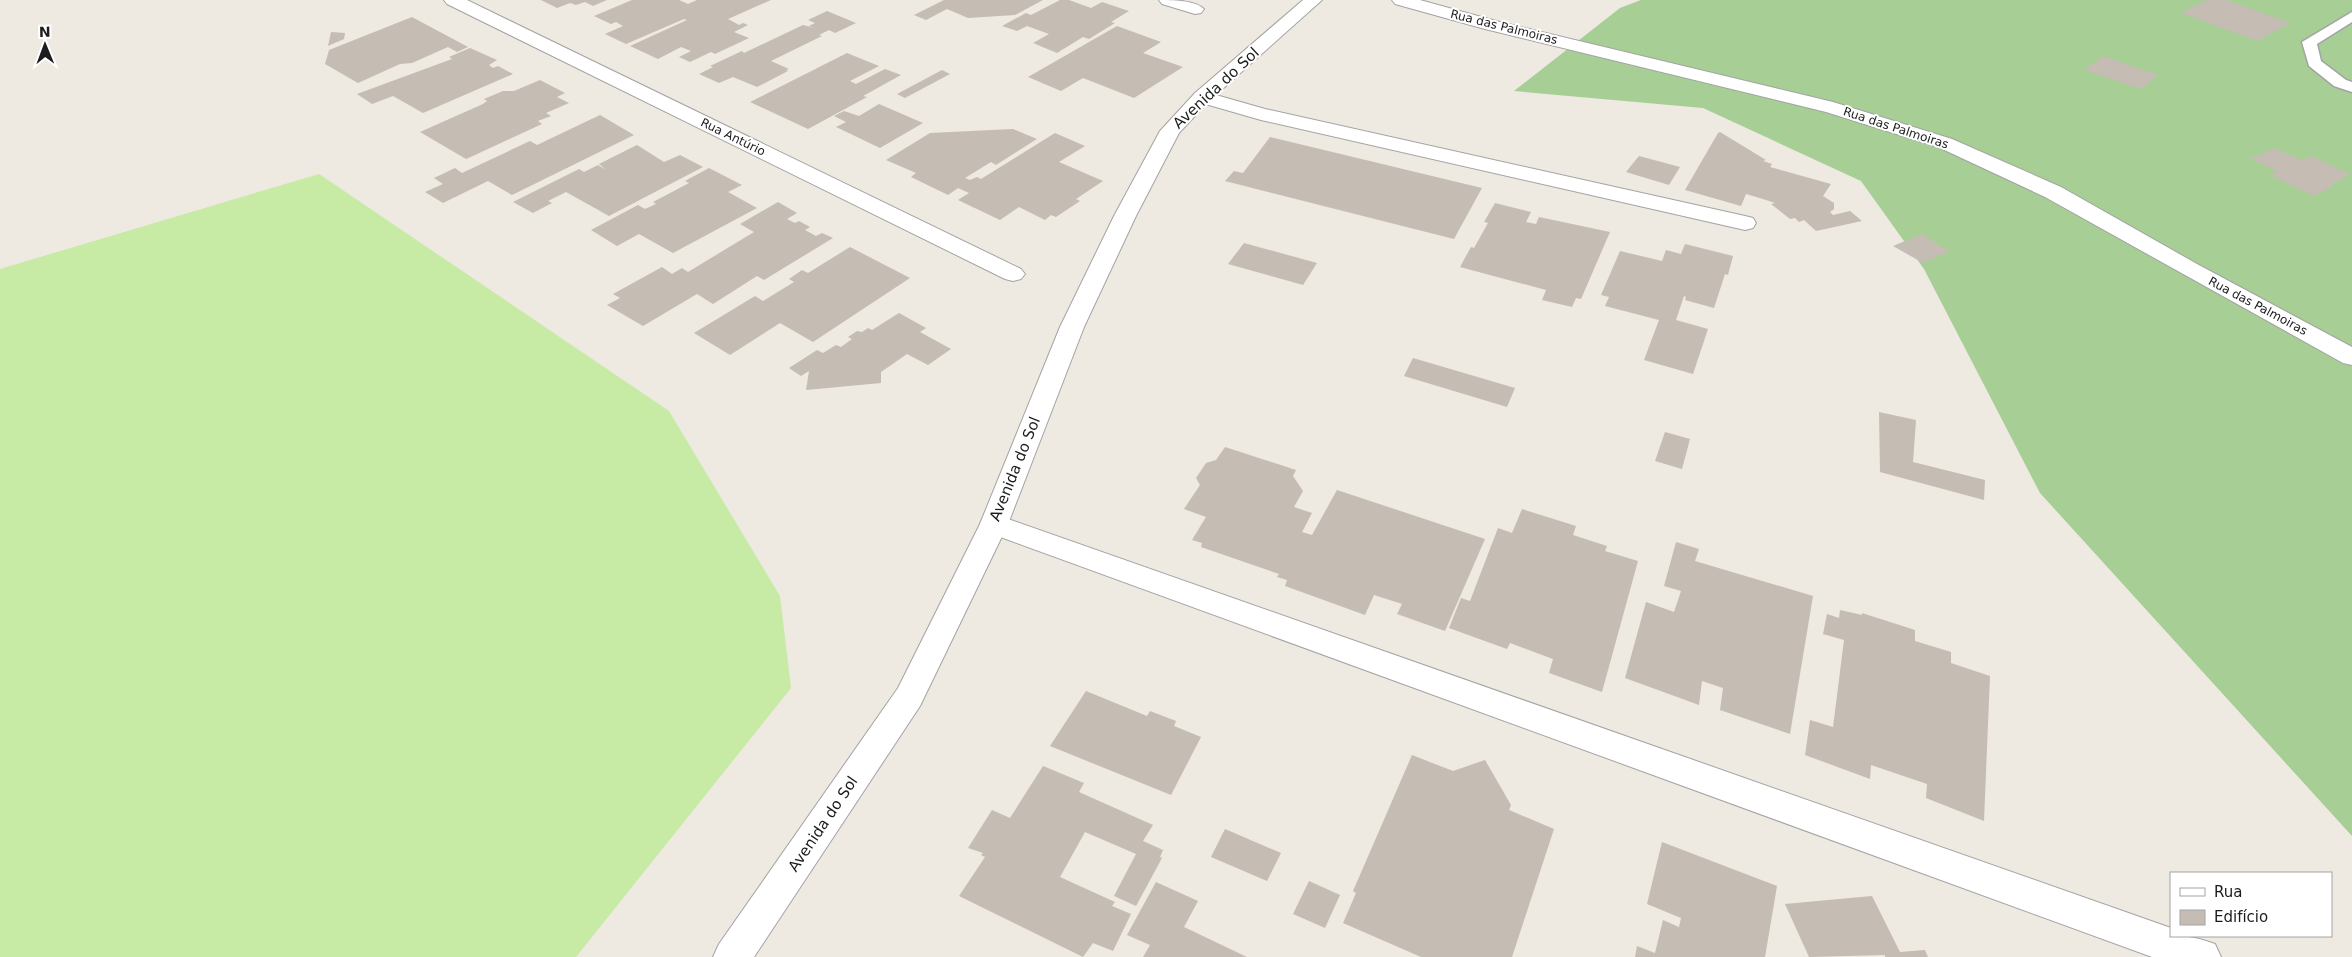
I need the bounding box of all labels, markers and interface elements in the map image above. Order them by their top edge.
street label: Rua das Palmoiras [1449,7,1559,47]
north arrow [20,20,70,70]
text: N [39,24,51,40]
street label: Avenida do Sol [1169,44,1263,132]
street label: Rua das Palmoiras [1842,104,1950,152]
street label: Rua Antúrio [698,115,768,159]
street label: Rua das Palmoiras [2206,274,2310,338]
street label: Avenida do Sol [986,414,1044,524]
street label: Avenida do Sol [785,773,861,875]
legend [2170,872,2332,937]
text: Rua [2214,883,2242,901]
text: Edifício [2214,908,2268,926]

